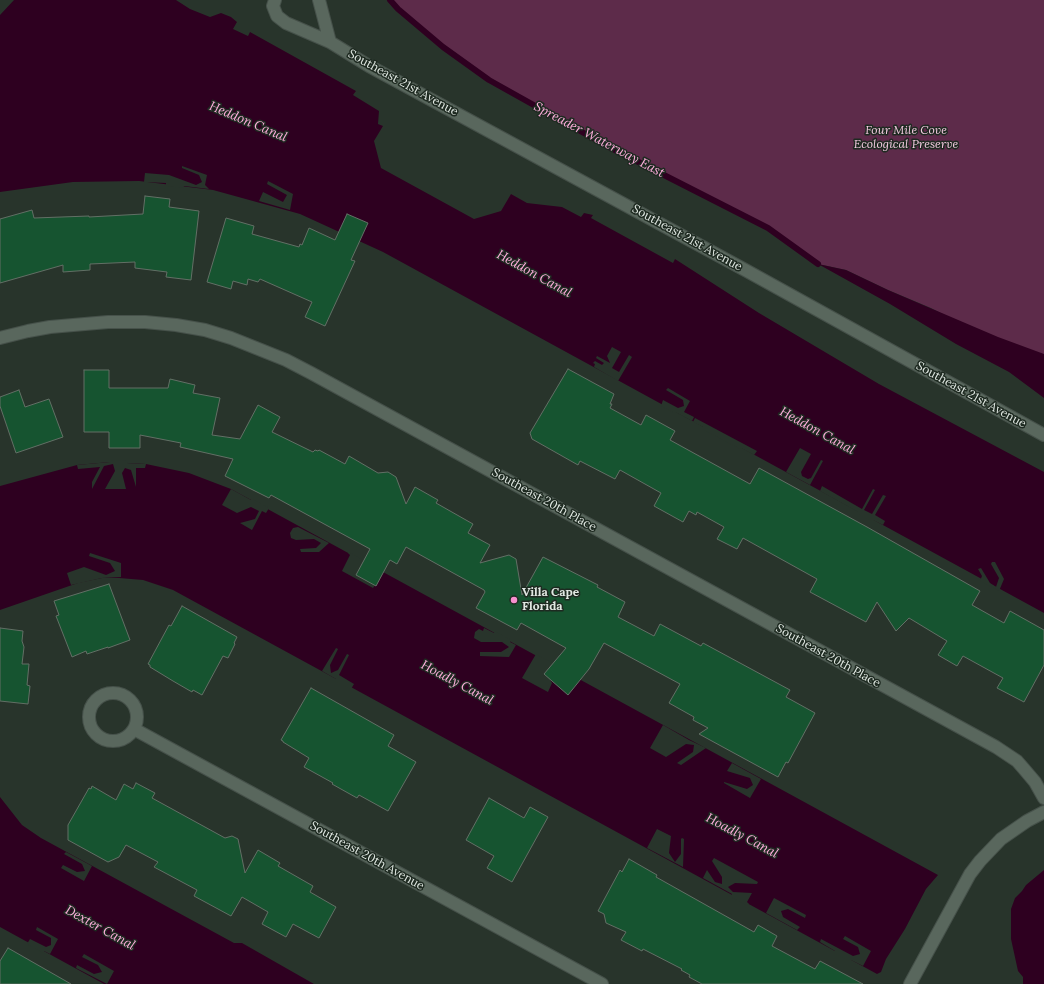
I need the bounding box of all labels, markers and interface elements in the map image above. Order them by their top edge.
street label: Southeast 21st Avenue [345,47,461,119]
water label: Heddon Canal [207,99,289,145]
water label: Spreader Waterway East [531,99,667,181]
park label: Four Mile Cove Ecological Preserve [854,124,958,152]
street label: Southeast 21st Avenue [629,202,745,274]
water label: Heddon Canal [494,247,574,301]
street label: Southeast 21st Avenue [913,359,1029,431]
water label: Heddon Canal [777,404,857,458]
street label: Southeast 20th Place [489,465,599,535]
place label: Villa Cape Florida [522,586,579,614]
marker: Villa Cape Florida [509,595,519,605]
street label: Southeast 20th Place [773,621,883,691]
water label: Hoadly Canal [418,657,496,709]
water label: Hoadly Canal [703,810,781,862]
street label: Southeast 20th Avenue [307,819,427,893]
water label: Dexter Canal [62,902,138,954]

